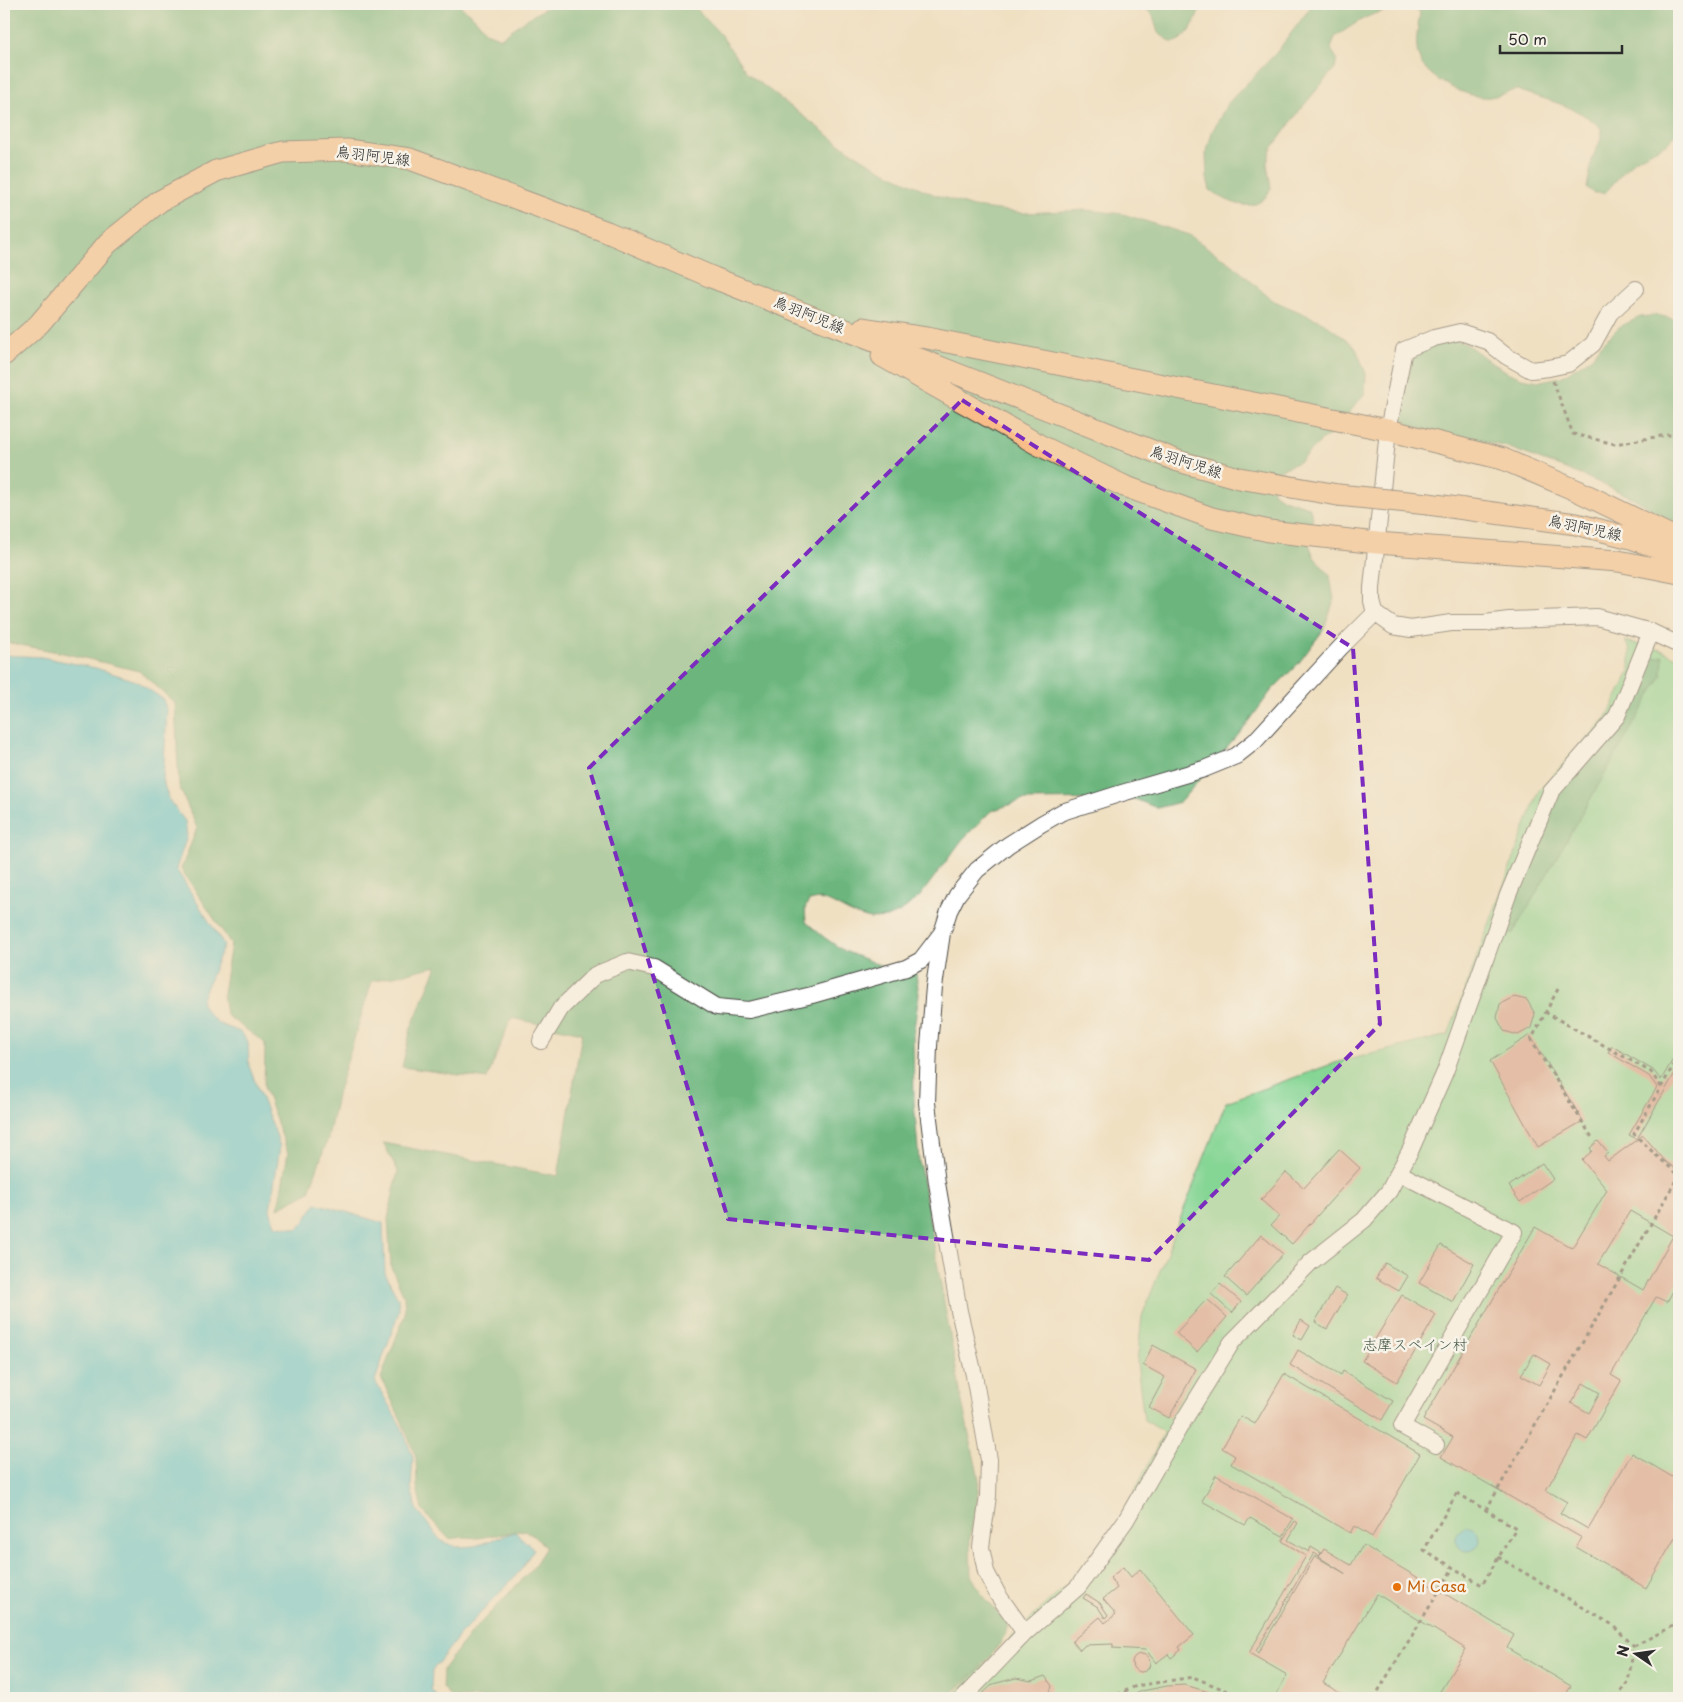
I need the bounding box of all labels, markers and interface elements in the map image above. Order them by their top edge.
scale bar [1500,22,1623,54]
text: 50 m [1508,27,1547,50]
street label: 鳥羽阿児線 [335,139,412,170]
street label: 鳥羽阿児線 [770,289,849,338]
street label: 鳥羽阿児線 [1147,438,1226,483]
street label: 鳥羽阿児線 [1546,507,1624,546]
park label: 志摩スペイン村 [1362,1332,1468,1355]
place label: Mi Casa [1407,1574,1467,1597]
marker: Mi Casa [1391,1581,1403,1593]
north arrow [1610,1630,1660,1680]
text: N [1611,1643,1634,1659]

